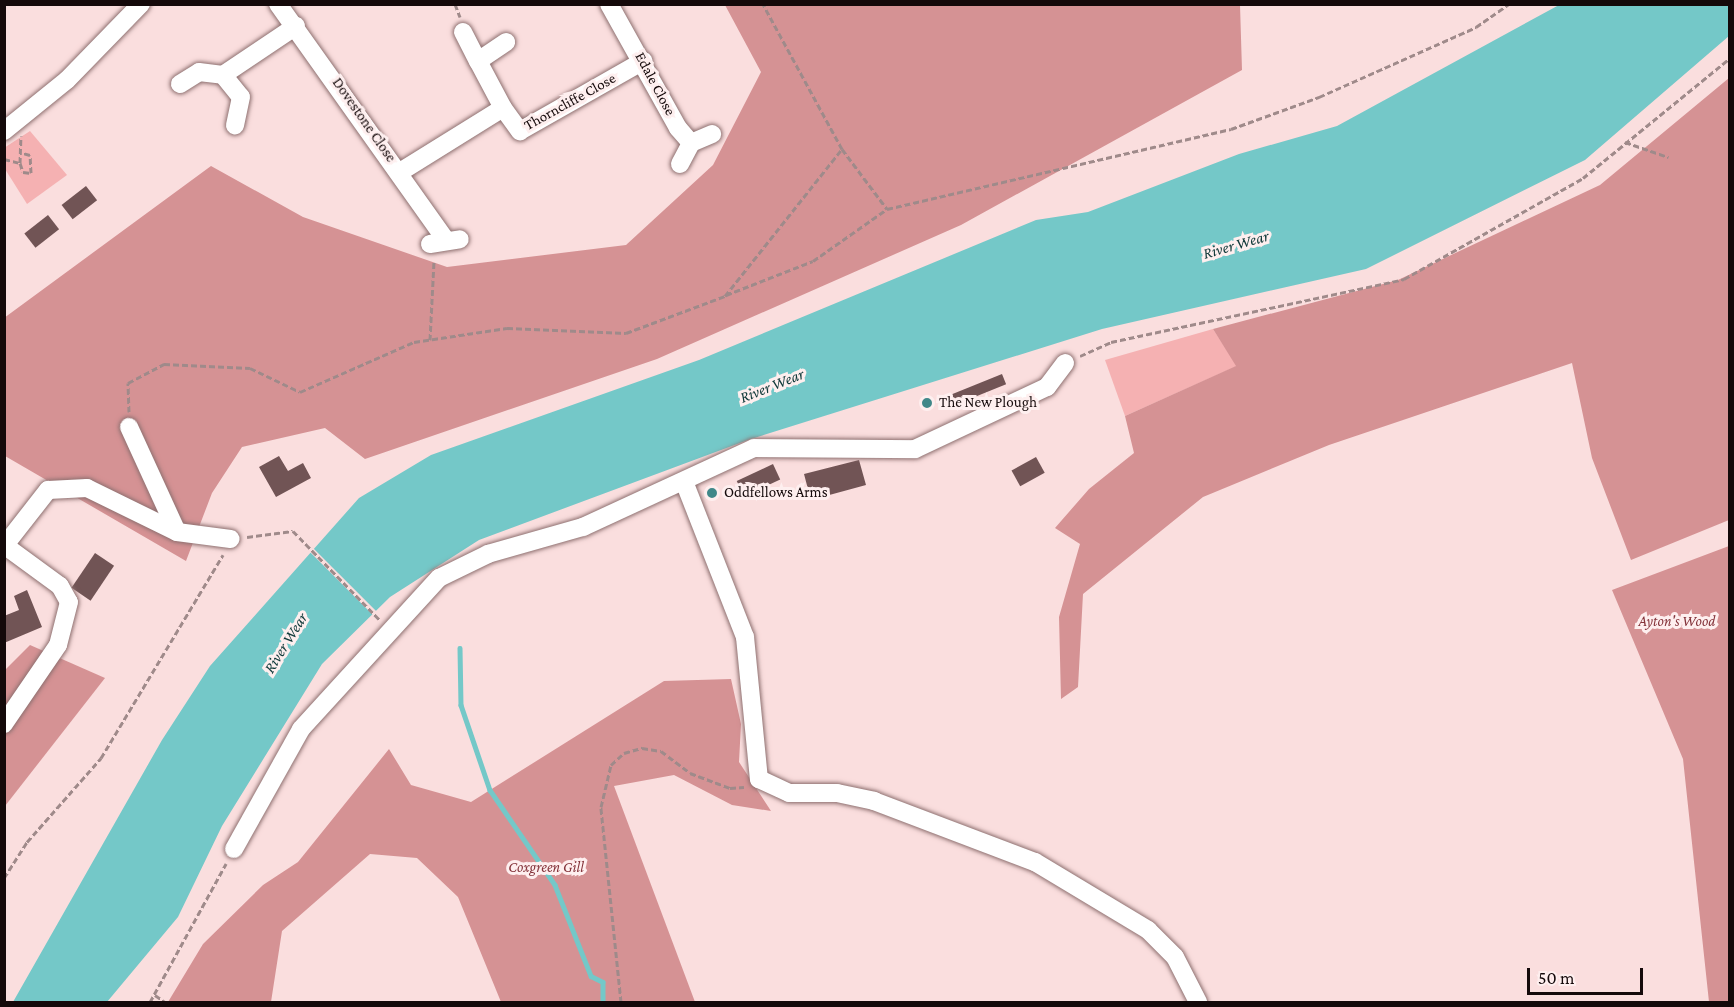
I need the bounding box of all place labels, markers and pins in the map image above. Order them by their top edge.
place label: The New Plough [939,394,1037,412]
marker: The New Plough [920,396,934,410]
place label: Oddfellows Arms [724,484,828,502]
marker: Oddfellows Arms [705,486,719,500]

